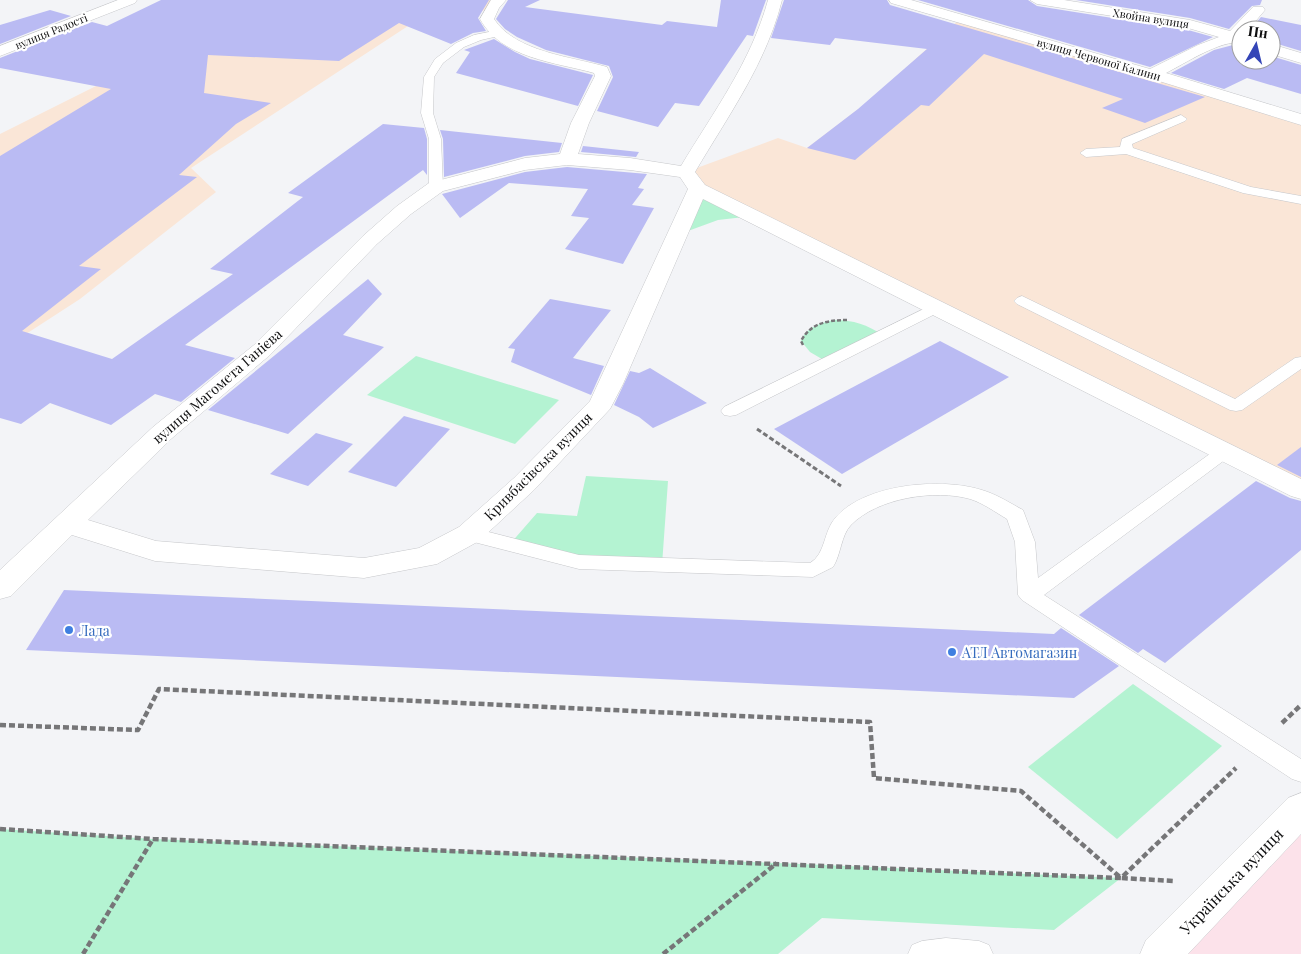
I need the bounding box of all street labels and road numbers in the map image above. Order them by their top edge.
street label: Хвойна вулиця [1112,5,1190,31]
street label: вулиця Радості [12,10,90,52]
street label: вулиця Червоної Калини [1035,34,1163,84]
street label: вулиця Магомета Ганієва [148,324,286,448]
street label: Кривбасівська вулиця [480,407,597,524]
street label: Українська вулиця [1174,823,1288,939]

